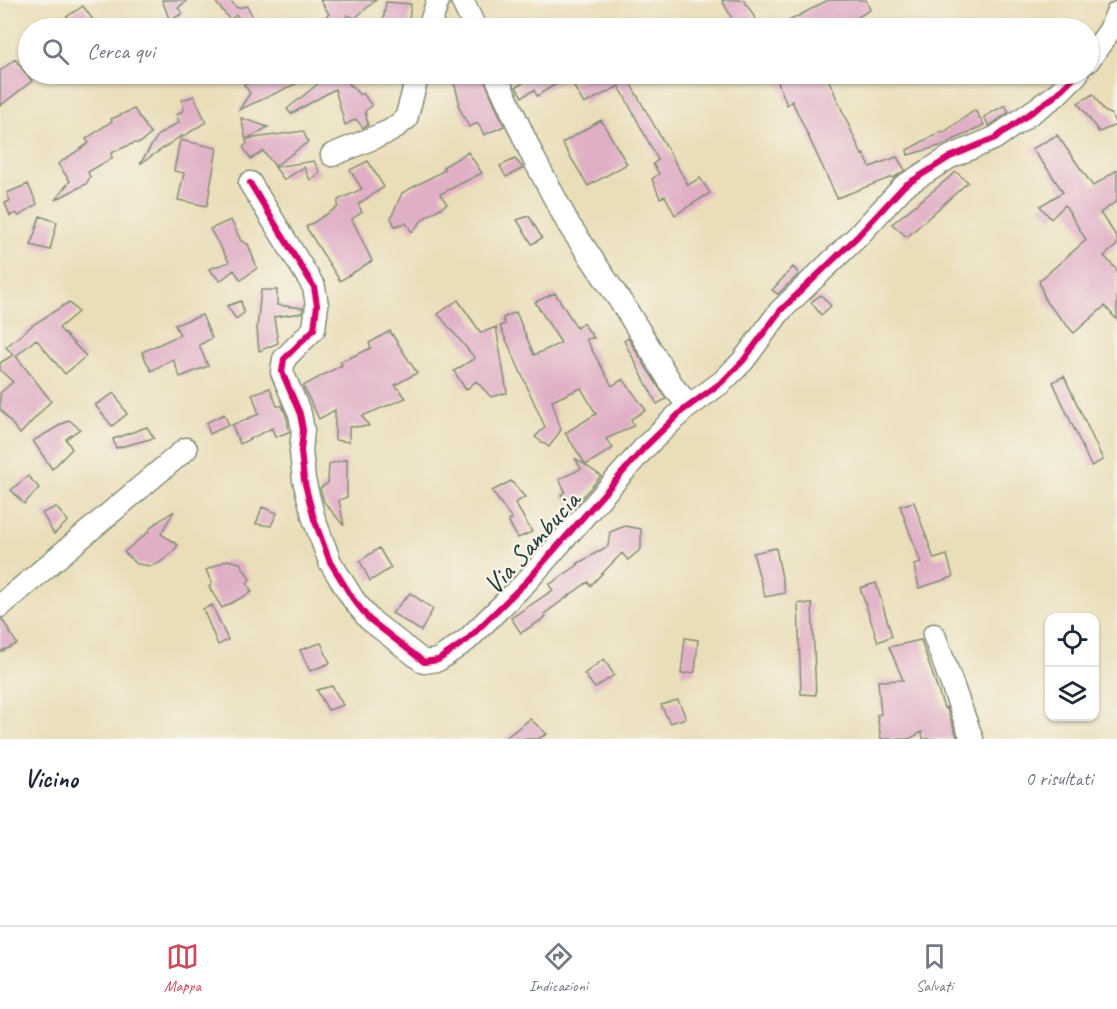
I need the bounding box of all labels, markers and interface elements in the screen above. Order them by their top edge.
search box [18,18,1099,84]
icon: search [39,35,72,68]
text: Cerca qui [87,37,155,65]
street label: Via Sambucia [476,481,589,601]
map controls [1045,613,1099,721]
button: locate [1045,613,1099,667]
button: layers [1045,667,1099,721]
text: Vicino [24,762,78,795]
text: 0 risultati [1025,766,1093,791]
tab: Mappa [164,940,201,996]
tab: Indicazioni [529,940,588,996]
tab: Salvati [916,940,953,996]

